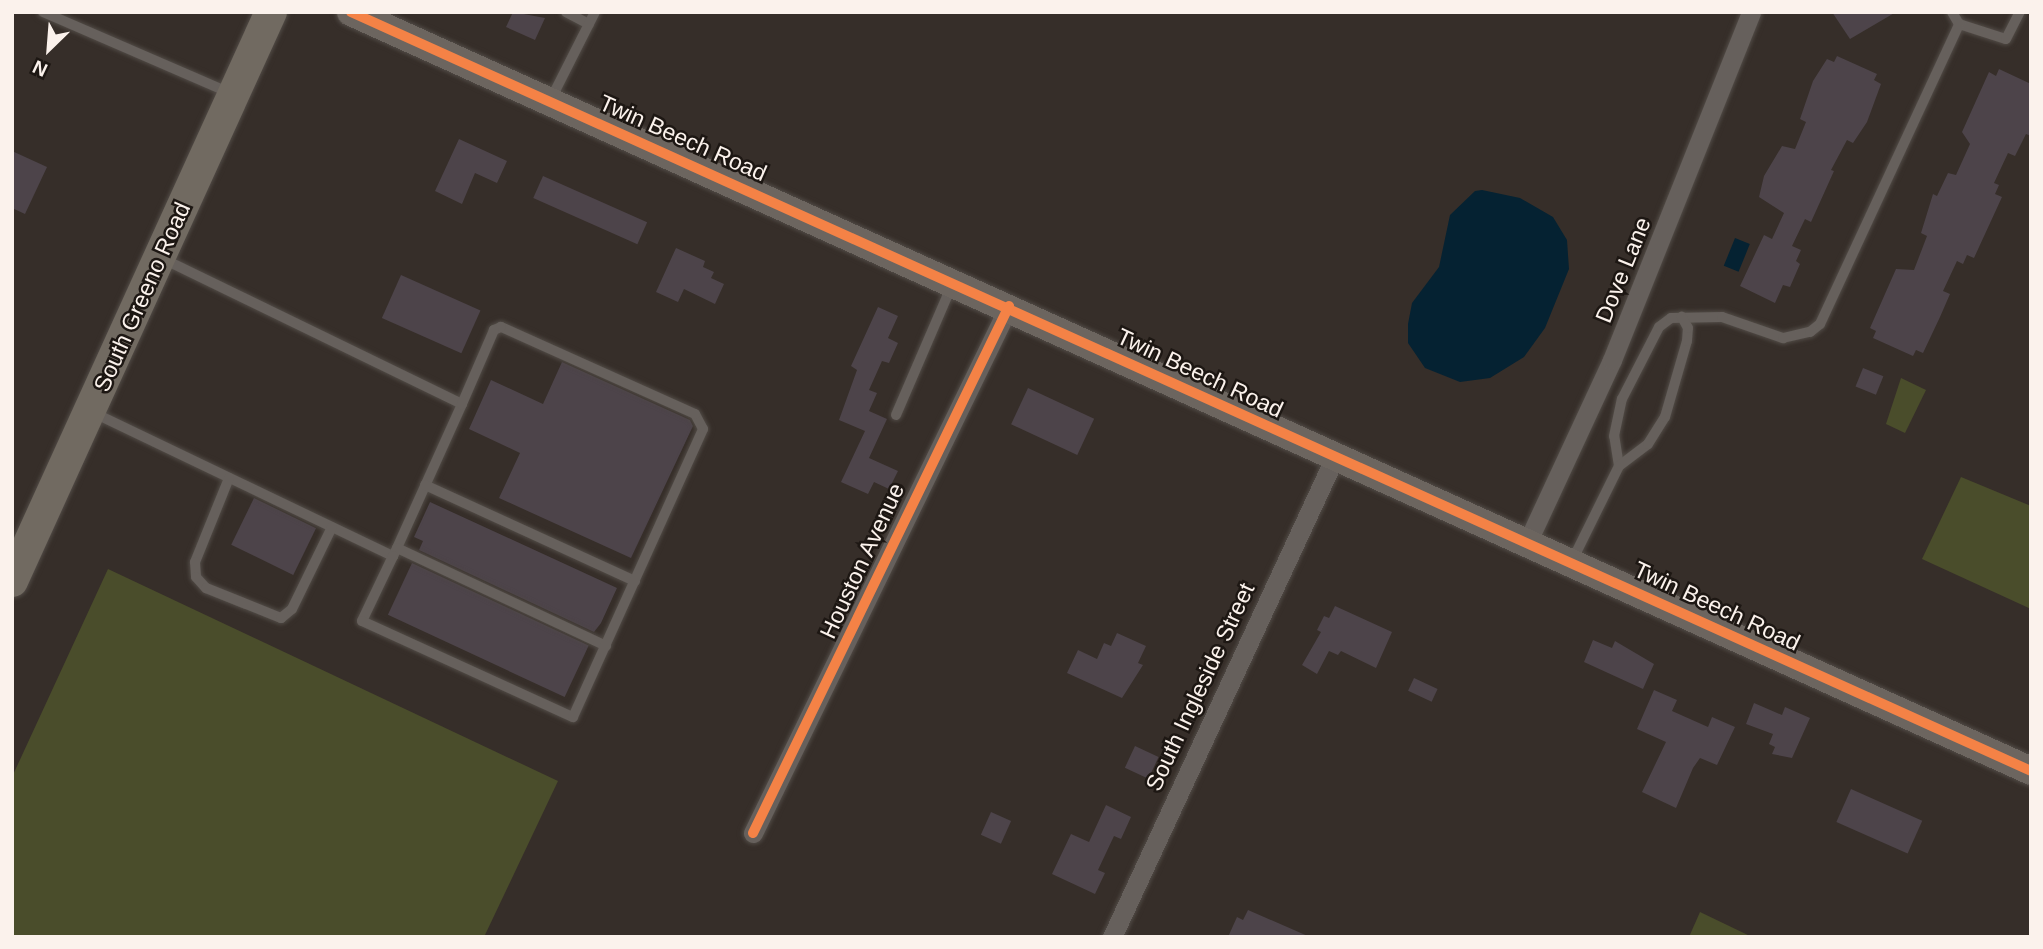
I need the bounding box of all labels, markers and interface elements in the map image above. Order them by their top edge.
north arrow [14,14,84,84]
text: N [29,56,51,81]
street label: Twin Beech Road [595,89,771,187]
street label: South Greeno Road [88,198,196,396]
street label: Dove Lane [1589,213,1657,327]
street label: Twin Beech Road [1112,322,1288,424]
street label: Houston Avenue [814,478,910,644]
street label: Twin Beech Road [1629,555,1805,657]
street label: South Ingleside Street [1140,579,1260,795]

